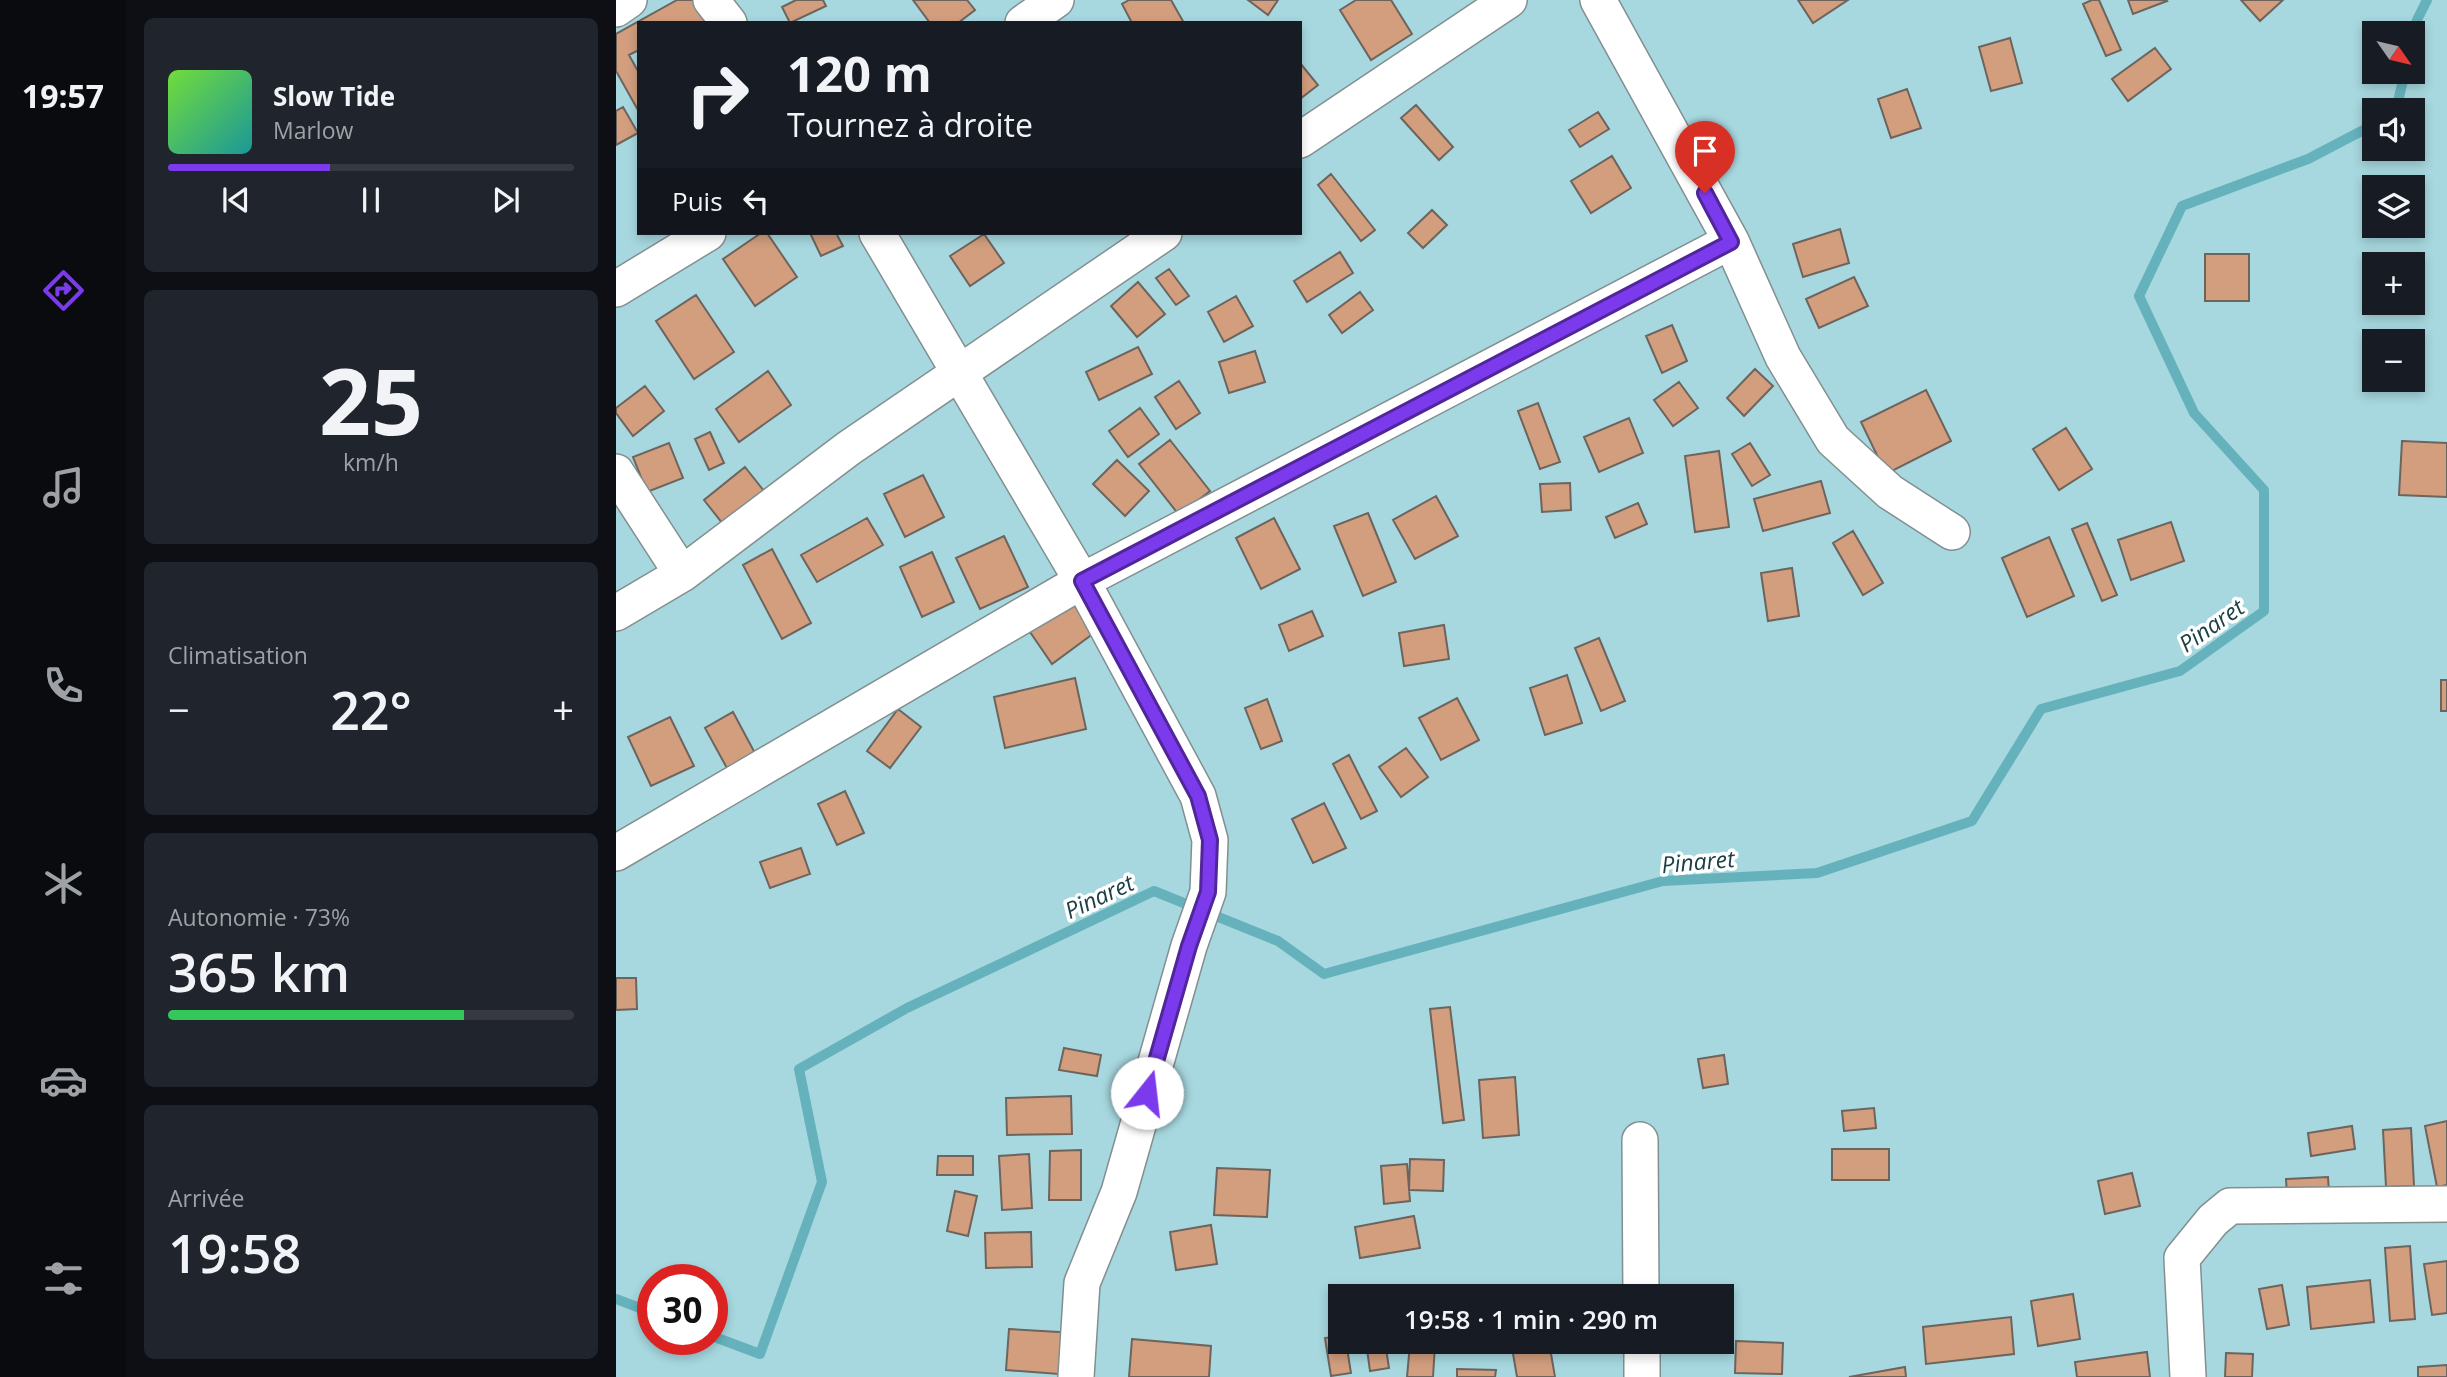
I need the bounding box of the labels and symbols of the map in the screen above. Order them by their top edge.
north arrow [2362,21,2426,84]
pin [1675,121,1735,193]
water label: Pinaret [2172,590,2251,659]
water label: Pinaret [1660,842,1737,880]
water label: Pinaret [1059,865,1140,926]
position arrow [1110,1056,1184,1130]
speed limit sign: 30 [637,1264,728,1355]

